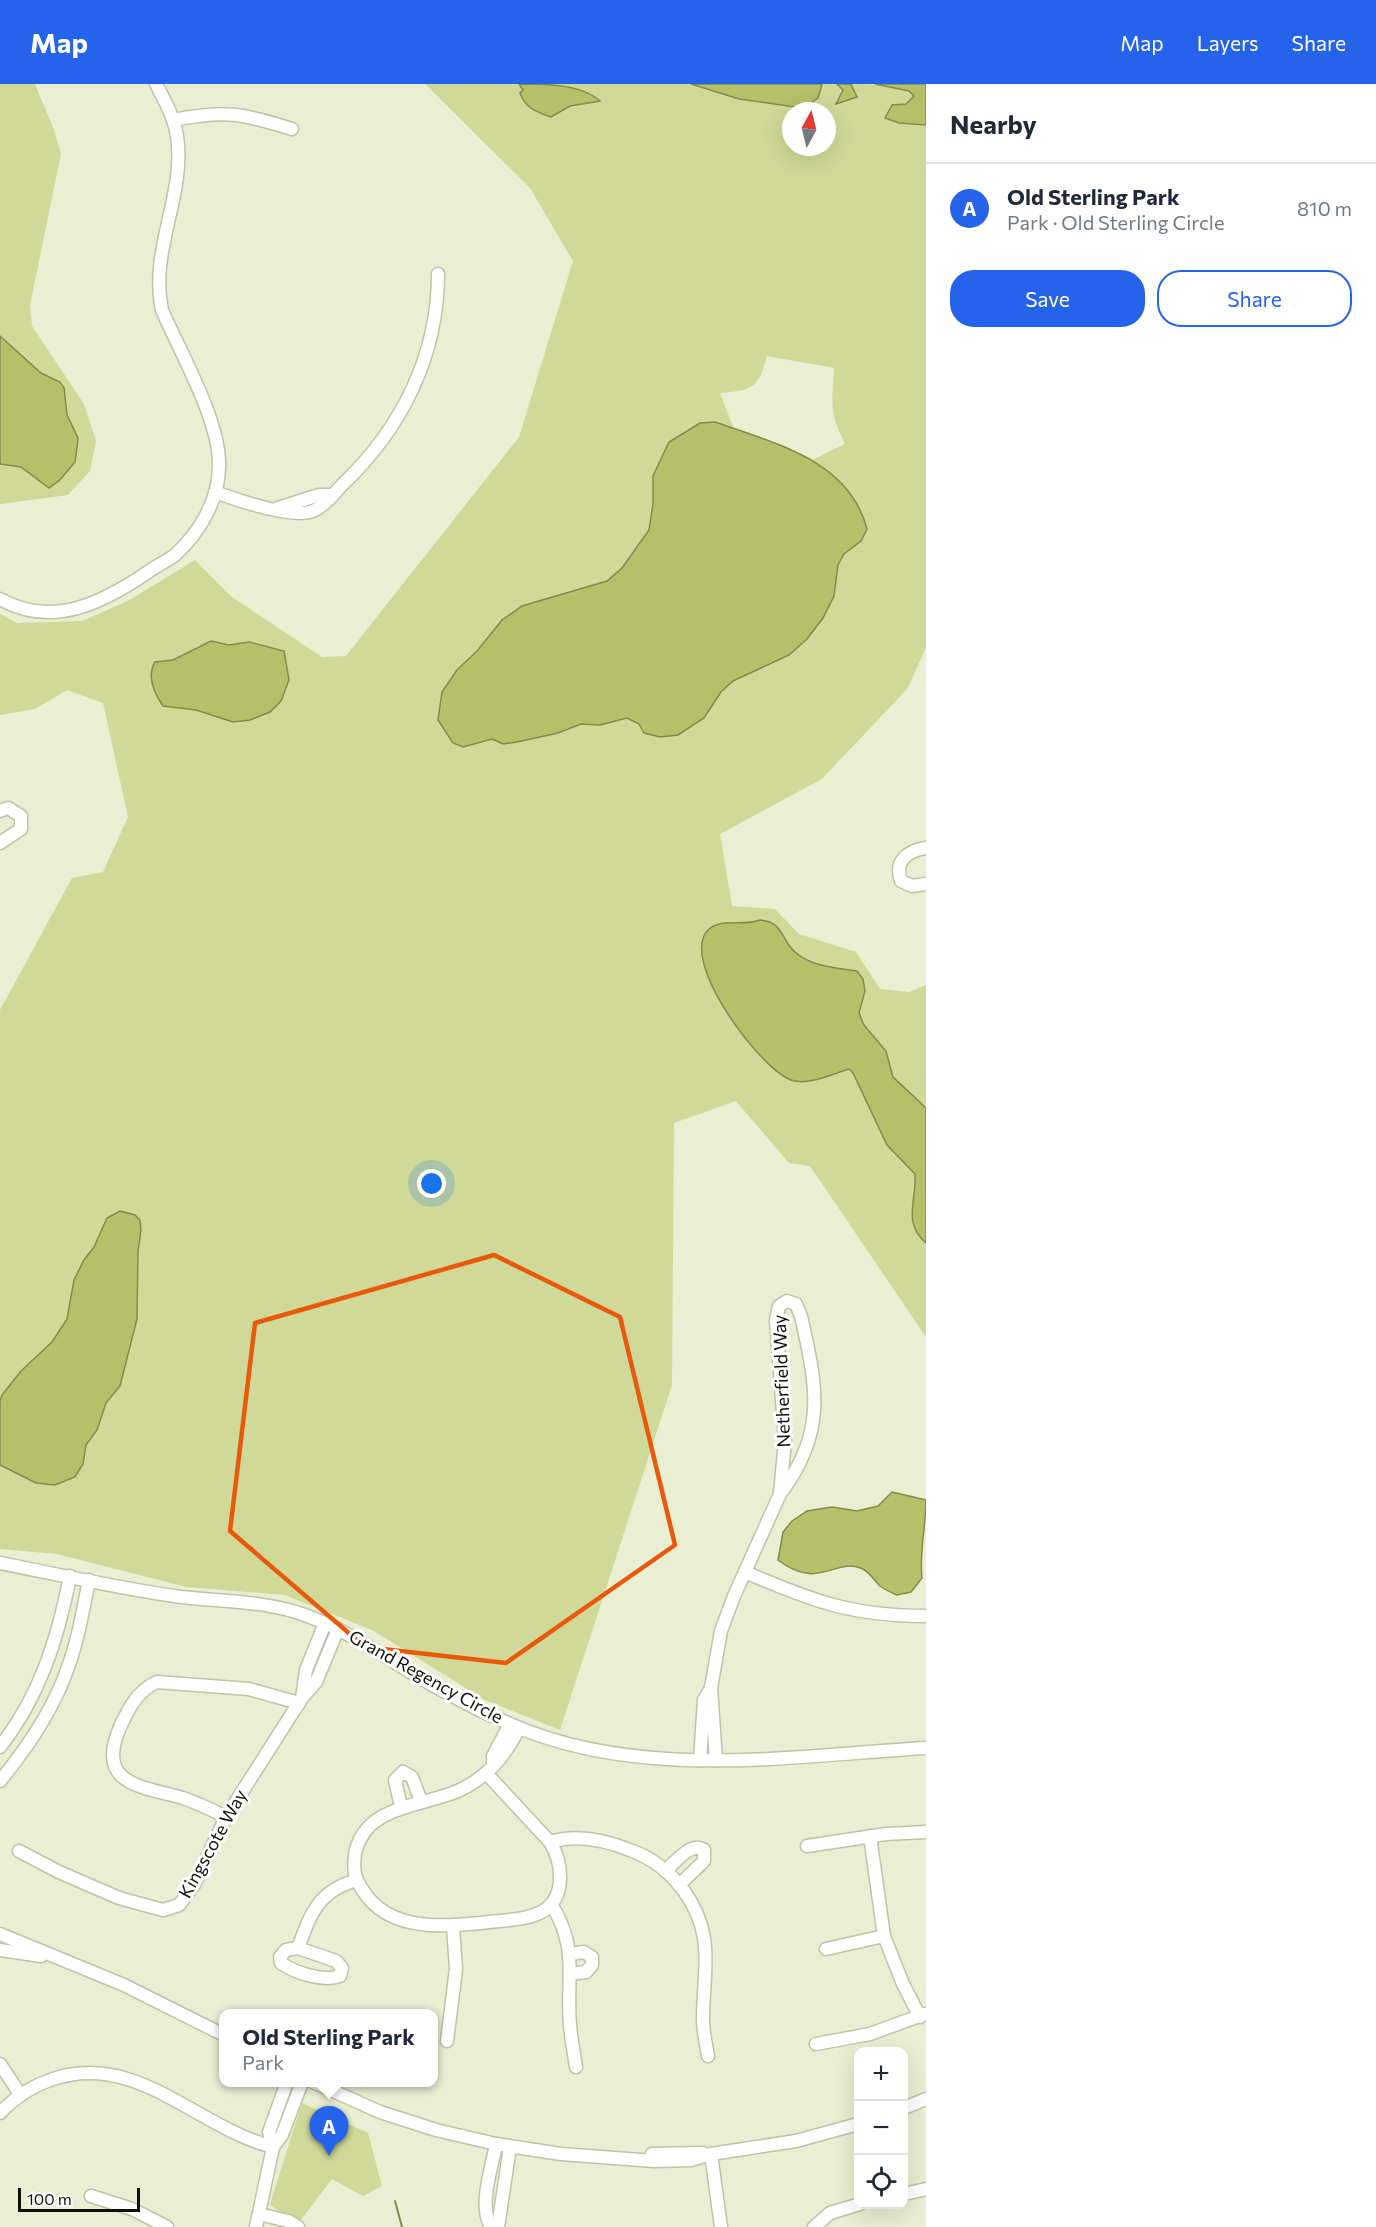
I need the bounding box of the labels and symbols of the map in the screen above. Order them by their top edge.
north arrow [782,102,836,156]
your location [417,1169,446,1198]
street label: Netherfield Way [768,1314,794,1448]
street label: Grand Regency Circle [346,1625,507,1728]
street label: Kingscote Way [173,1785,251,1902]
pin: A [310,2106,348,2156]
scale bar [18,2185,140,2212]

